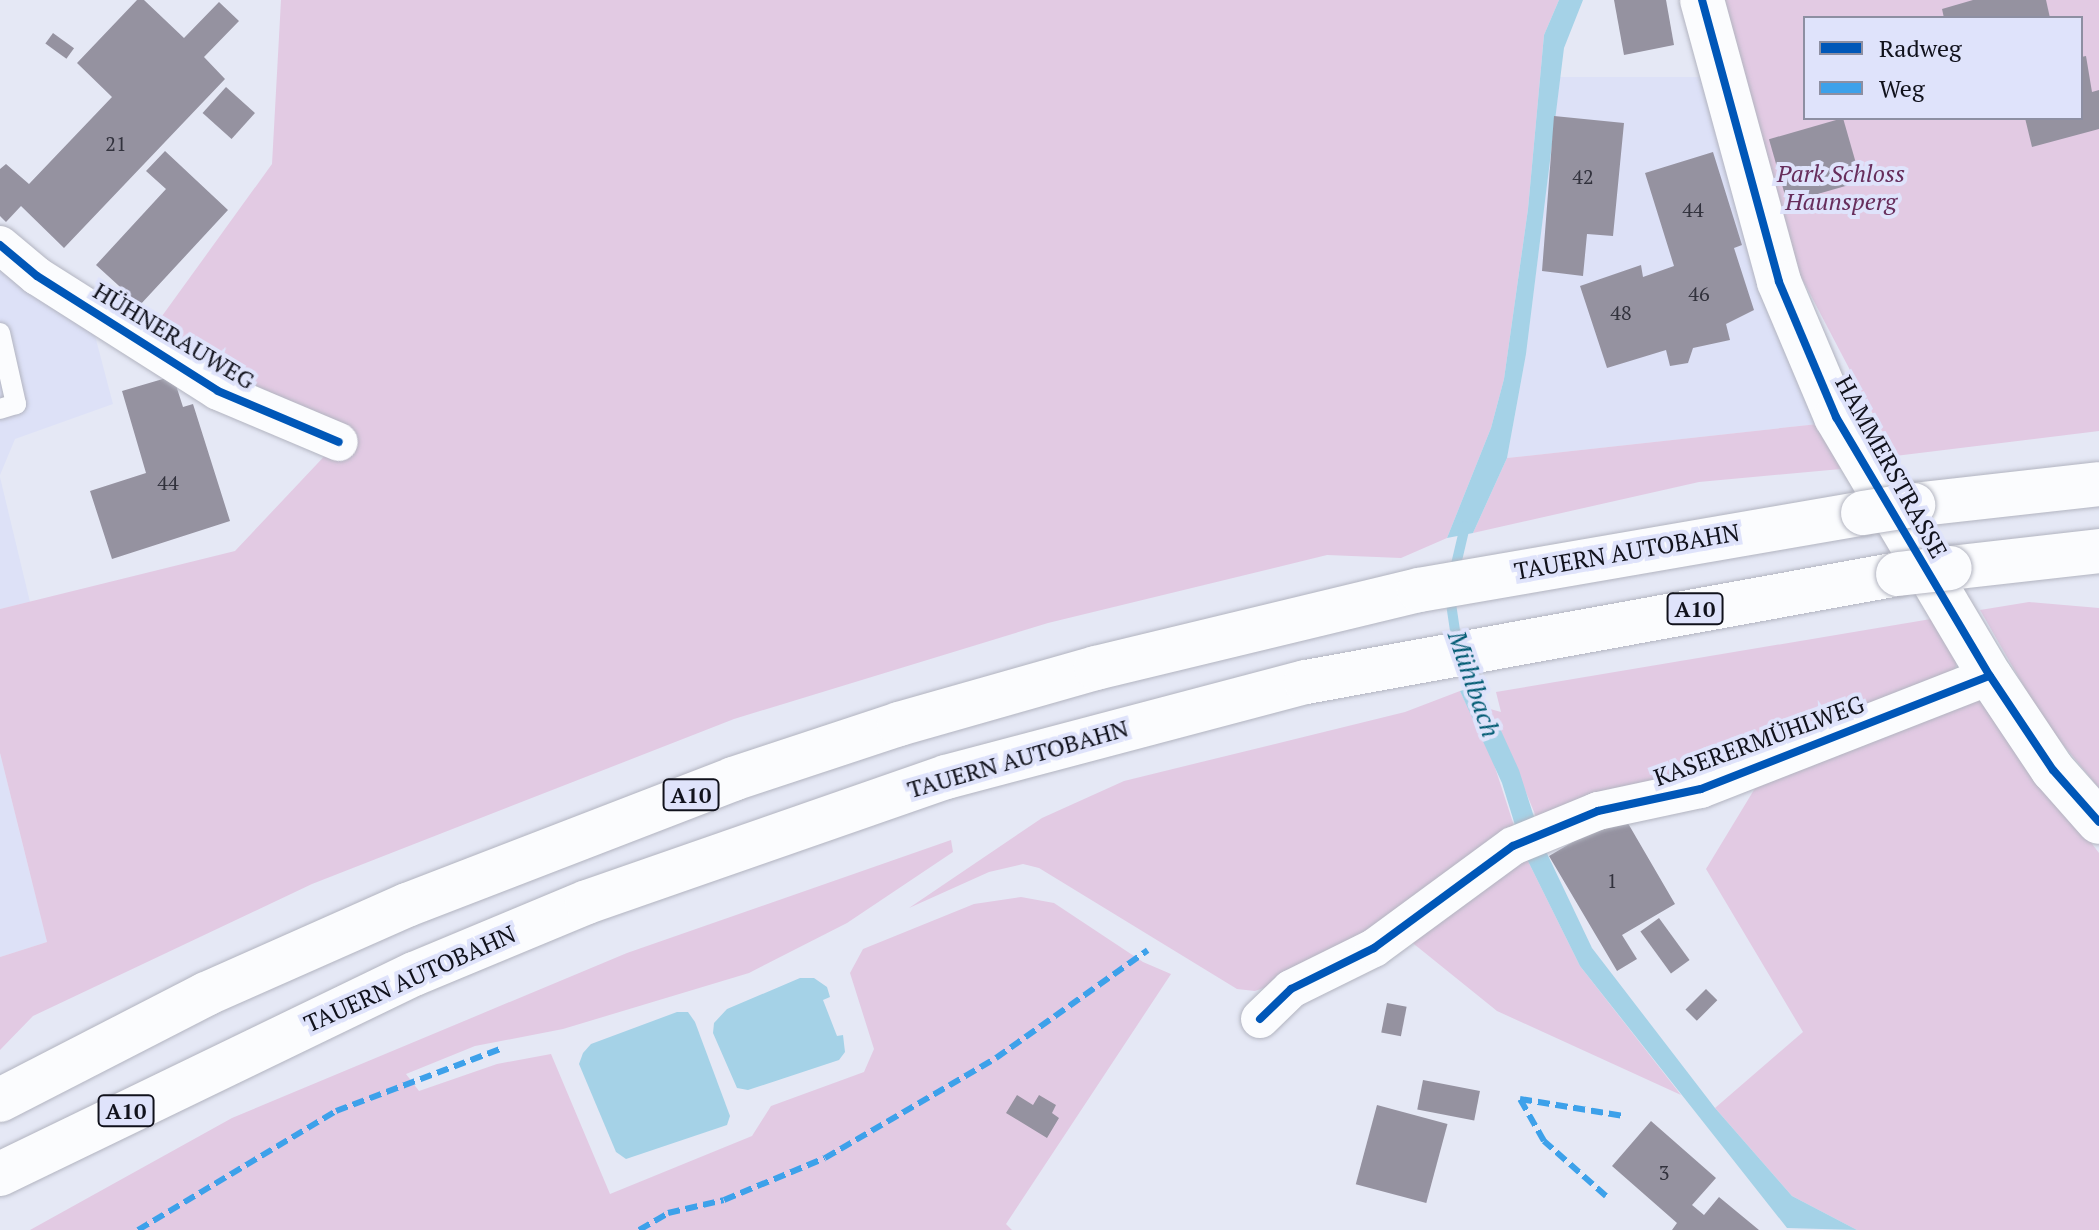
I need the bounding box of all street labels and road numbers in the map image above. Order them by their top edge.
street label: HÜHNERAUWEG [88,276,260,396]
street label: HAMMERSTRASSE [1829,371,1953,563]
street label: TAUERN AUTOBAHN [1512,518,1742,586]
road number: A10 [1665,591,1725,627]
street label: KASERERMÜHLWEG [1650,690,1868,792]
street label: TAUERN AUTOBAHN [904,714,1132,804]
road number: A10 [661,777,721,813]
street label: TAUERN AUTOBAHN [300,919,520,1039]
road number: A10 [96,1093,156,1129]

